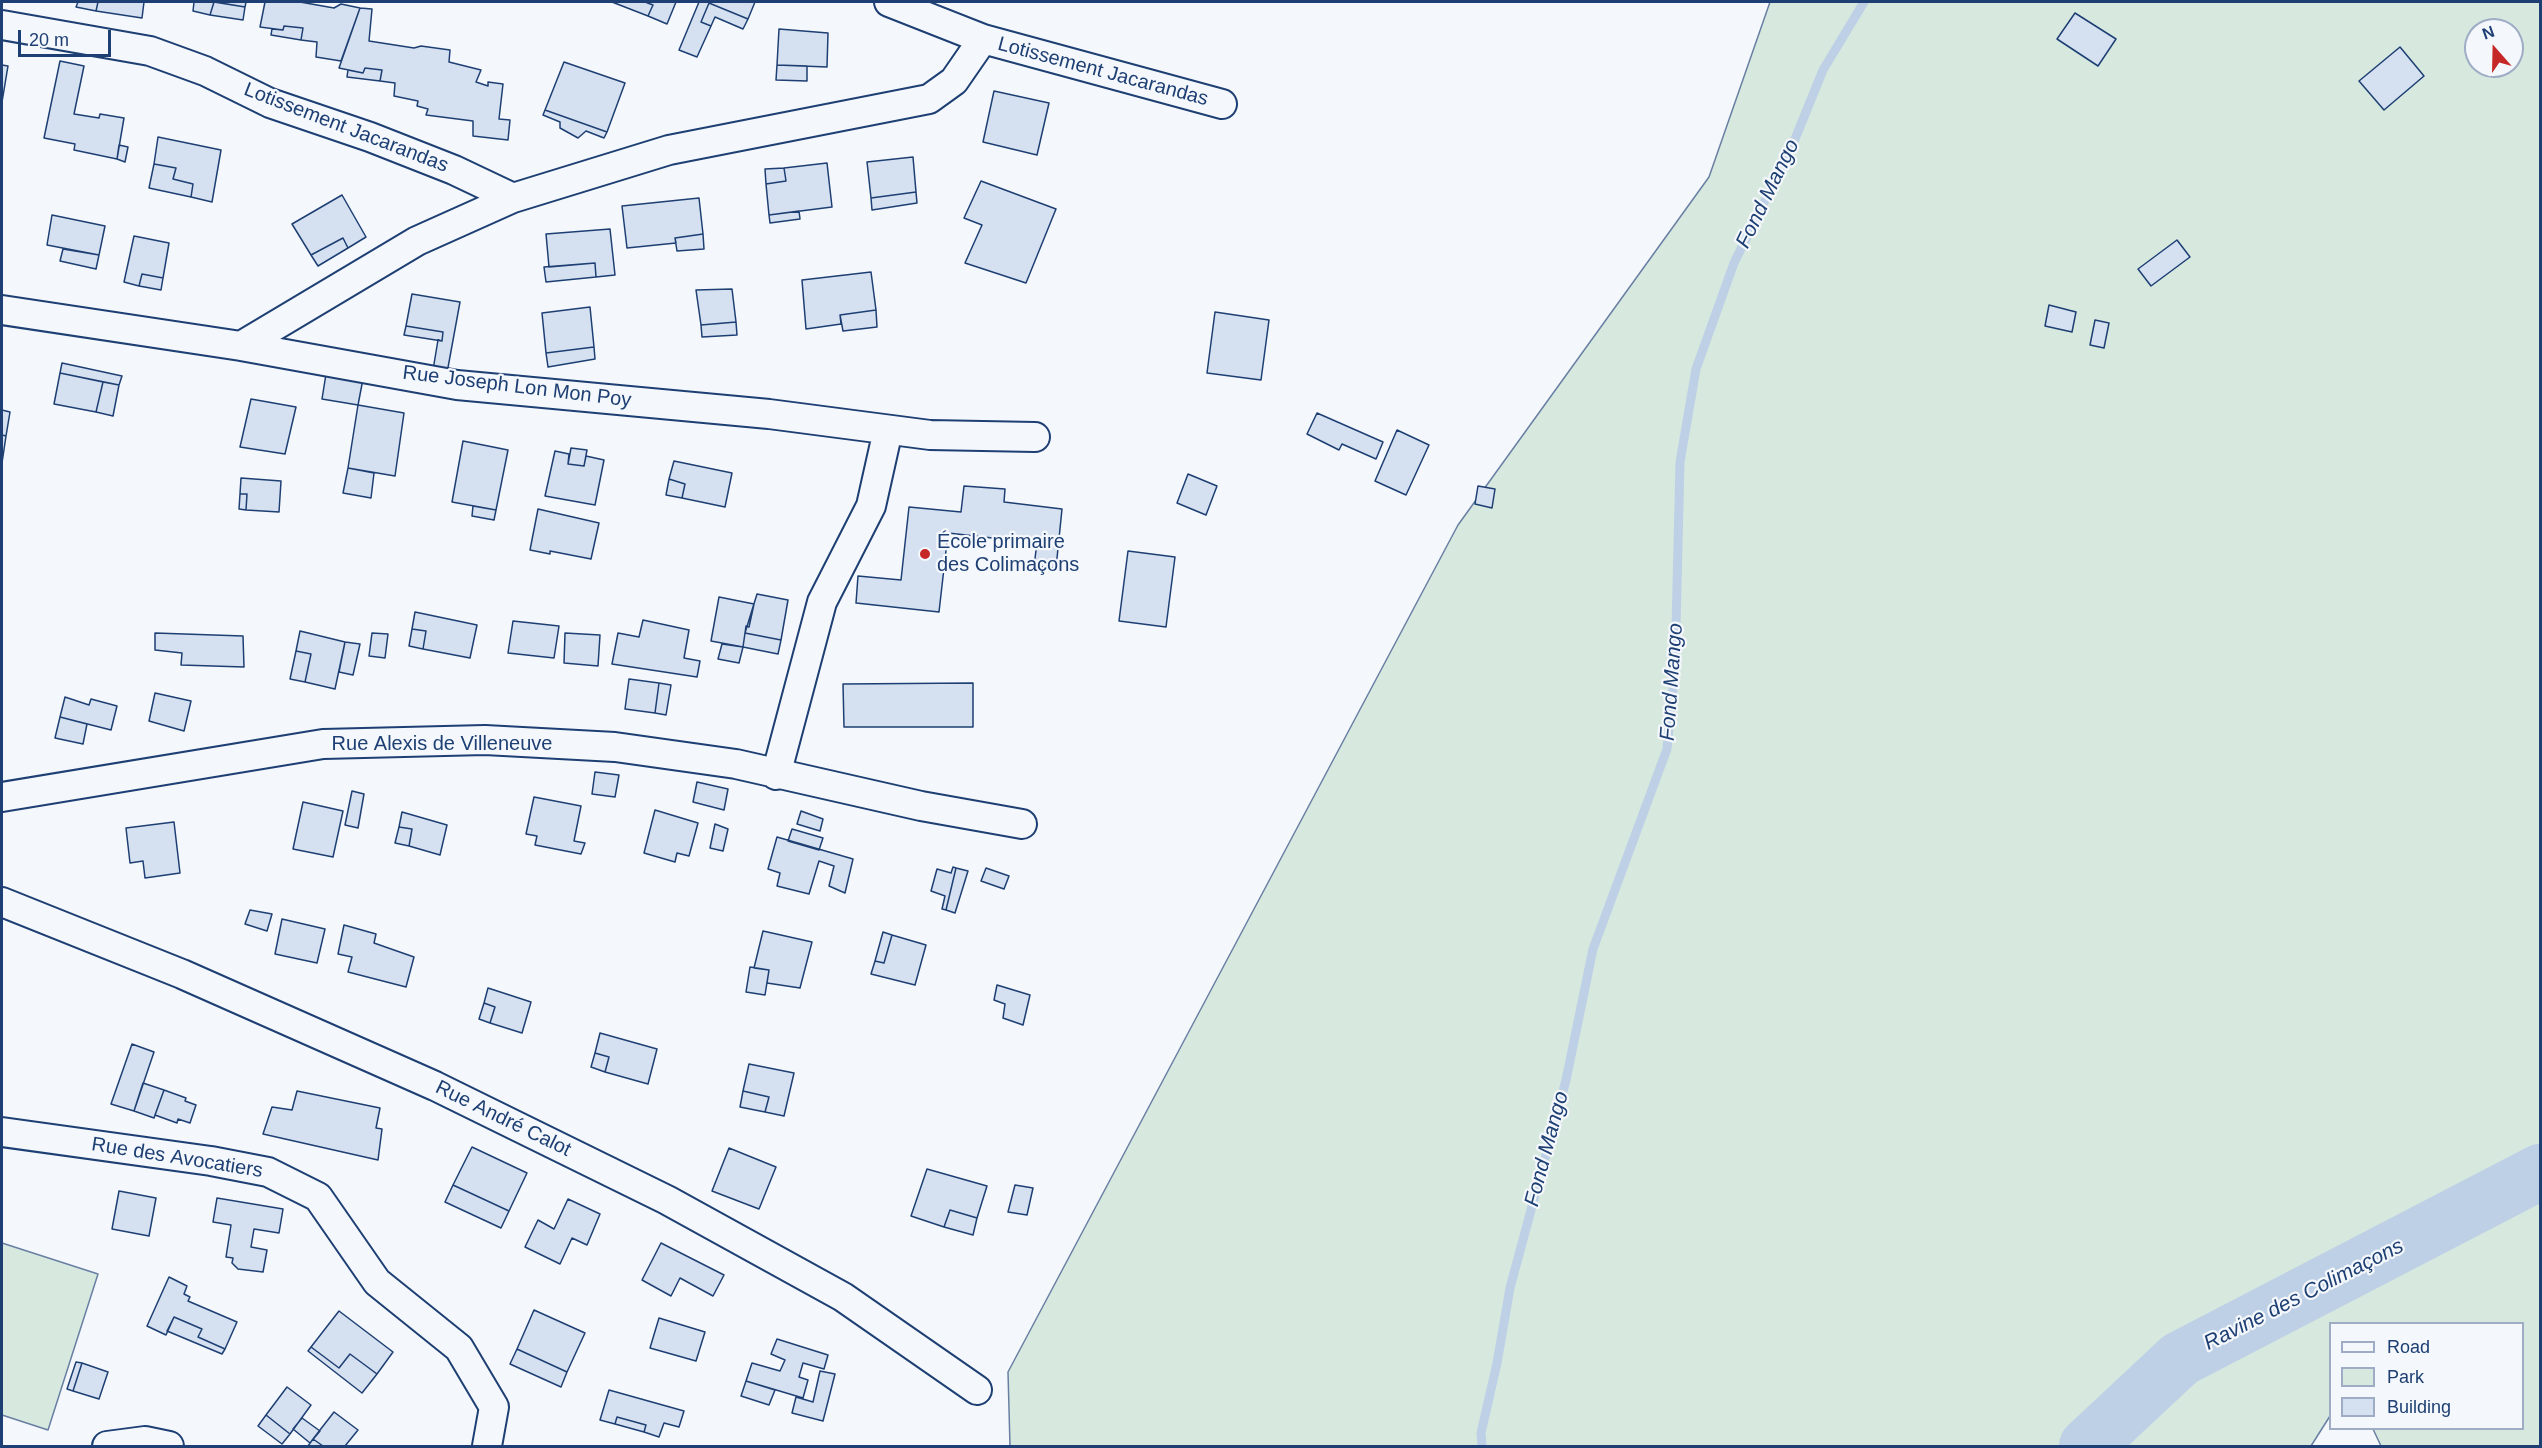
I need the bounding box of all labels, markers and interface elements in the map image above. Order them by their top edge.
scale bar [21,18,114,56]
north arrow [2464,18,2524,78]
text: N [2480,23,2497,42]
text: 20 m [29,30,69,50]
street label: Lotissement Jacarandas [995,32,1211,112]
street label: Lotissement Jacarandas [241,78,451,178]
water label: Fond Mango [1731,135,1805,253]
street label: Rue Joseph Lon Mon Poy [401,361,633,413]
place label: École primaire des Colimaçons [937,530,1079,577]
marker: École primaire des Colimaçons [918,547,932,561]
water label: Fond Mango [1655,622,1689,742]
street label: Rue Alexis de Villeneuve [332,732,552,756]
street label: Rue André Calot [431,1076,575,1162]
water label: Fond Mango [1520,1089,1574,1209]
street label: Rue des Avocatiers [90,1133,264,1183]
water label: Ravine des Colimaçons [2200,1234,2408,1356]
legend [2329,1322,2524,1430]
text: Road [2387,1337,2430,1357]
text: Park [2387,1367,2424,1387]
text: Building [2387,1397,2451,1417]

